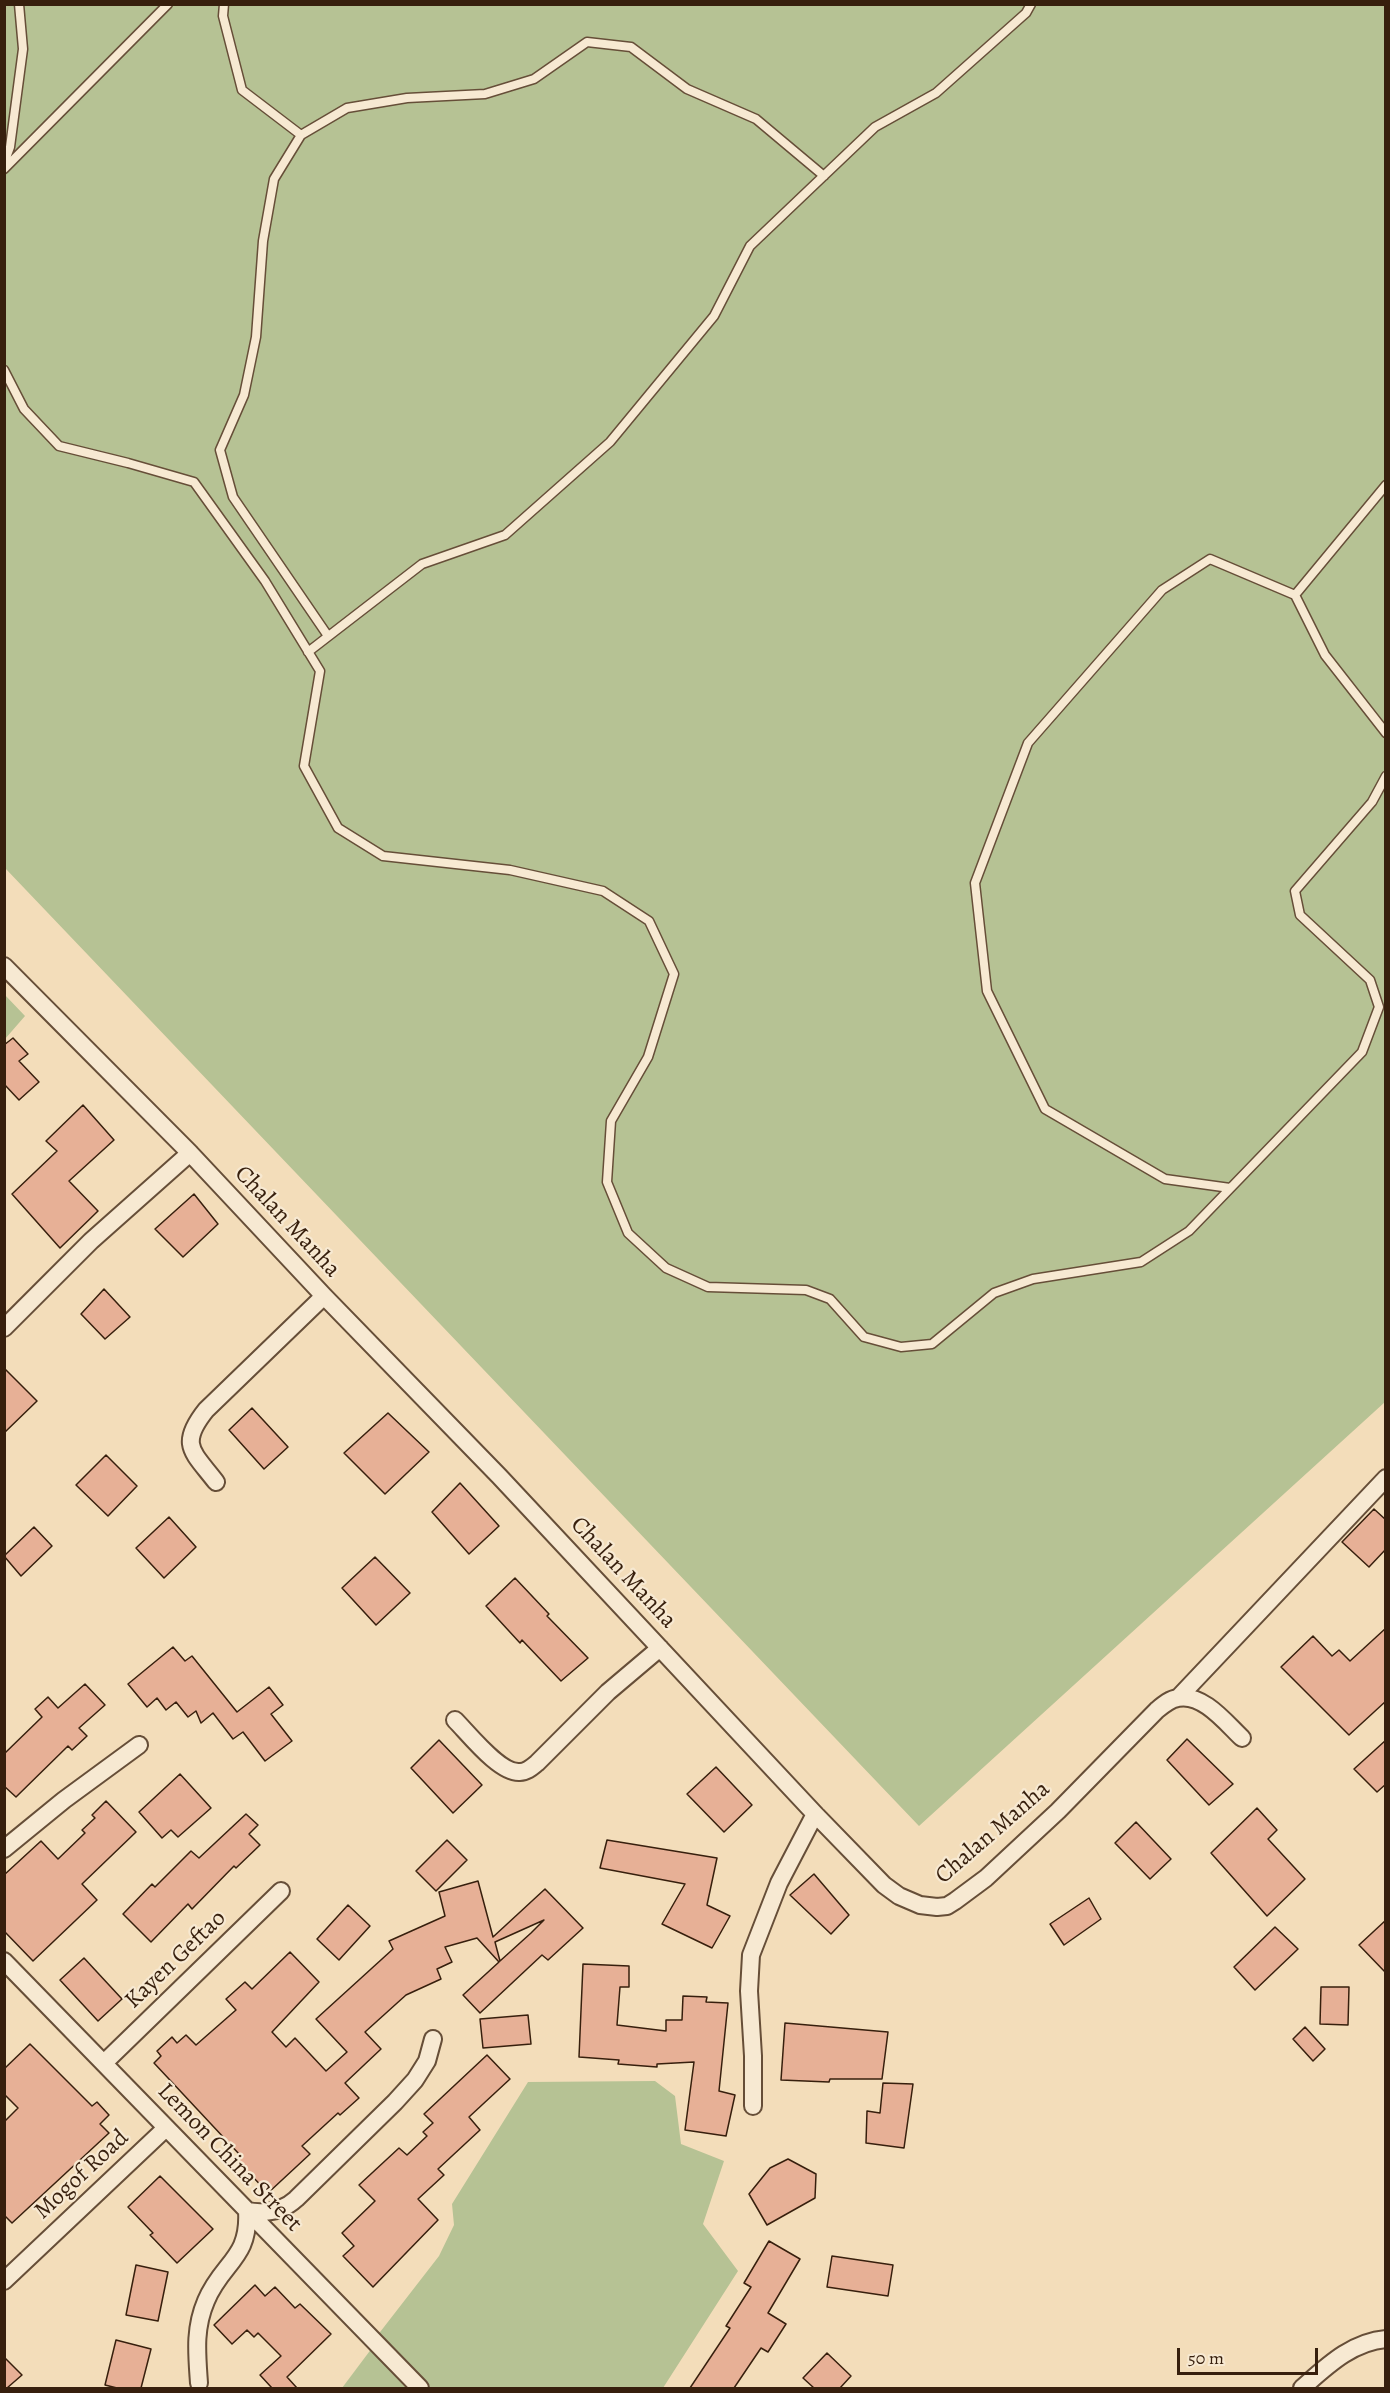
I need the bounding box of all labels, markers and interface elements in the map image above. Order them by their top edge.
street label: Chalan Manha [228,1160,346,1284]
street label: Chalan Manha [564,1511,682,1635]
street label: Chalan Manha [930,1775,1056,1891]
street label: Kayen Geftao [119,1905,233,2015]
street label: Lemon China Street [151,2078,307,2238]
street label: Mogof Road [29,2124,135,2226]
scale bar [1180,2336,1321,2374]
text: 50 m [1188,2346,1224,2370]

